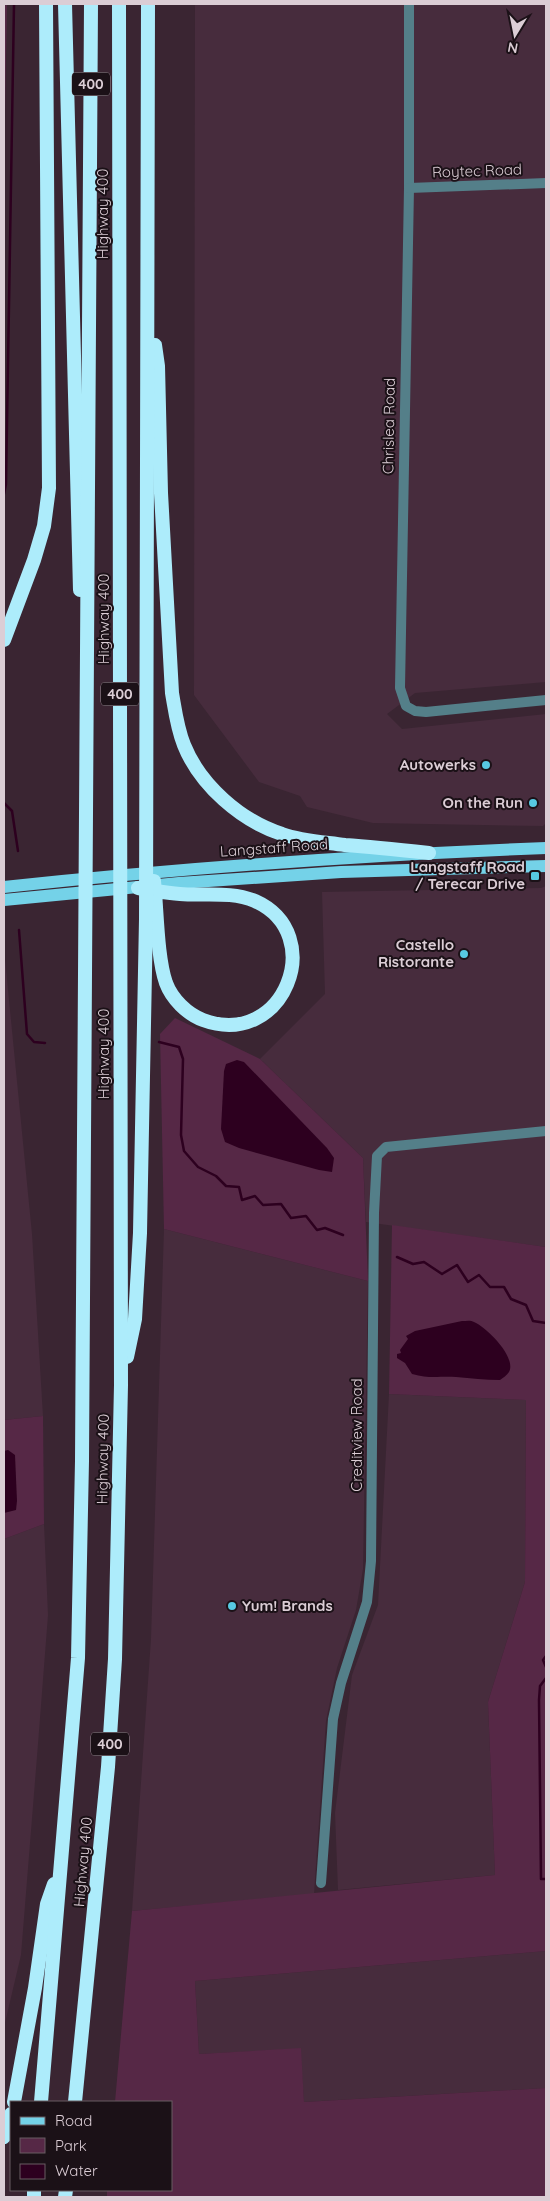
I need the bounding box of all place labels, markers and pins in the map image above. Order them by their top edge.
place label: Autowerks [400,755,476,774]
marker: Autowerks [480,759,492,771]
place label: On the Run [443,793,523,812]
marker: On the Run [527,797,539,809]
place label: Langstaff Road / Terecar Drive [410,857,525,893]
marker: Langstaff Road / Terecar Drive [529,870,541,882]
place label: Castello Ristorante [378,935,454,971]
marker: Castello Ristorante [458,948,470,960]
place label: Yum! Brands [242,1596,333,1615]
marker: Yum! Brands [226,1600,238,1612]

